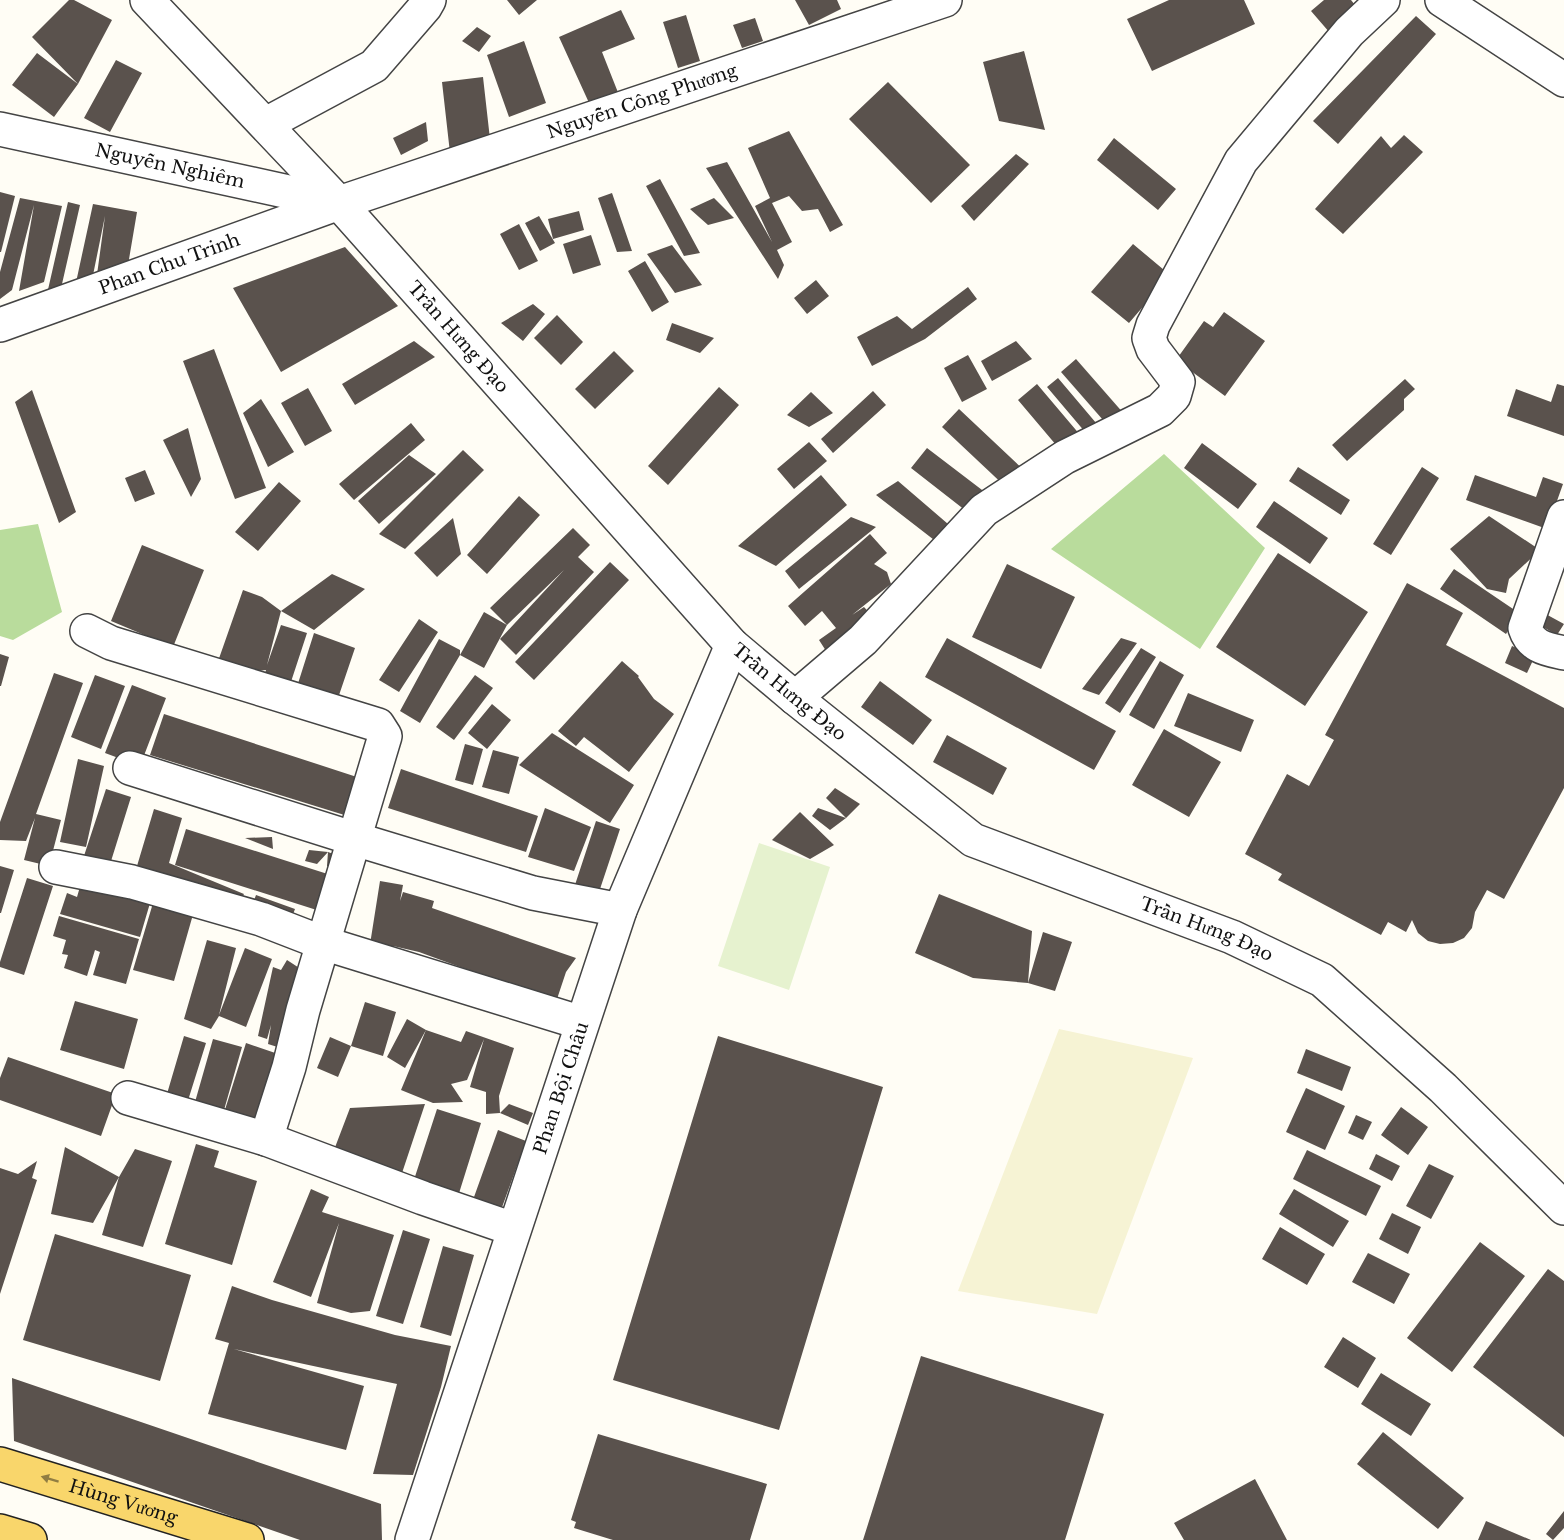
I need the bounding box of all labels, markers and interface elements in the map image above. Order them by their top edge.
street label: Nguyễn Công Phương [544,59,740,144]
street label: Nguyễn Nghiêm [93,139,247,193]
street label: Phan Chu Trinh [96,229,243,300]
street label: Trần Hưng Đạo [403,277,514,397]
street label: Trần Hưng Đạo [727,639,851,746]
street label: Trần Hưng Đạo [1137,893,1277,966]
street label: Phan Bội Châu [529,1019,593,1157]
one-way arrow [41,1474,59,1483]
street label: Hùng Vương [66,1475,180,1529]

